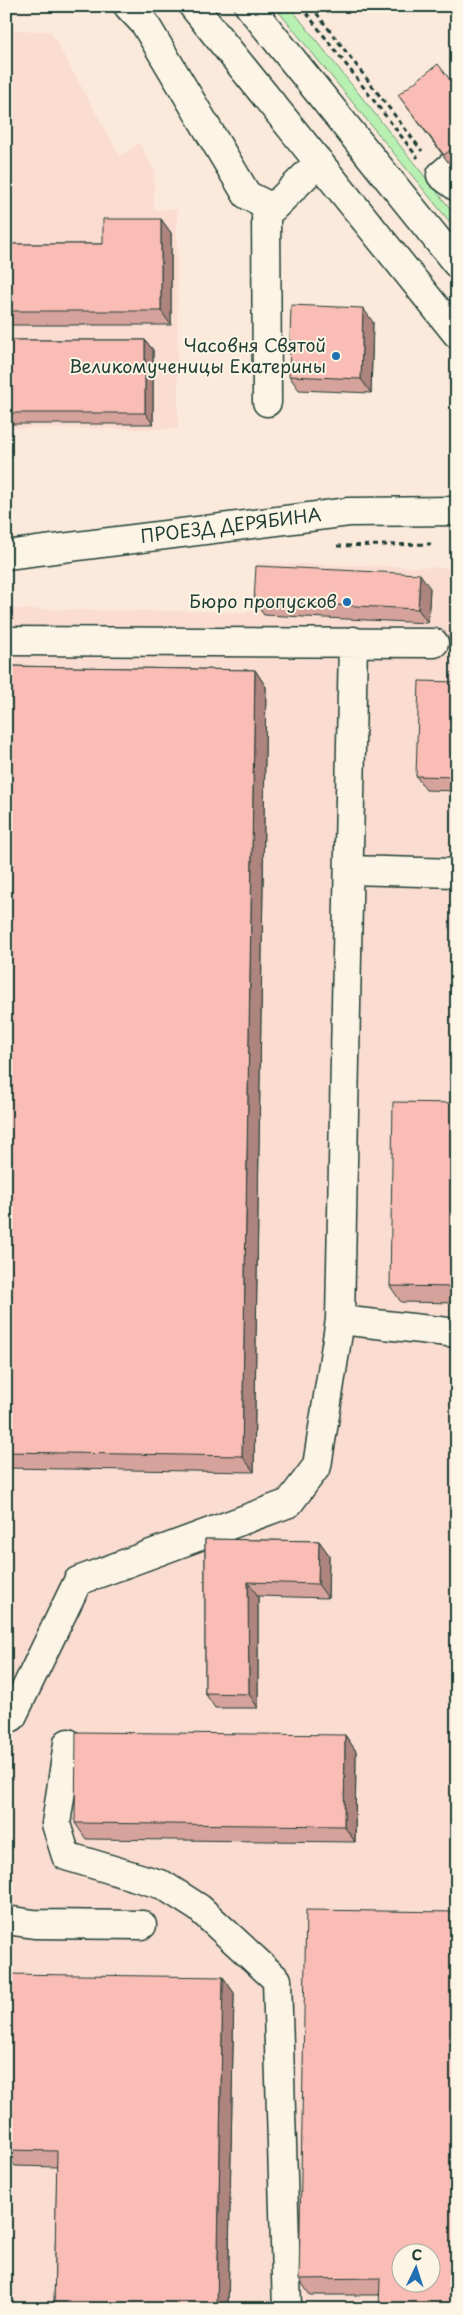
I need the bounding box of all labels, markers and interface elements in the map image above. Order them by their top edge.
place label: Часовня Святой Великомученицы Екатерины [69,331,326,379]
marker: Часовня Святой Великомученицы Екатерины [330,350,342,362]
street label: ПРОЕЗД ДЕРЯБИНА [139,500,323,549]
place label: Бюро пропусков [189,587,337,614]
marker: Бюро пропусков [341,596,353,608]
north arrow [390,2242,440,2292]
text: С [411,2244,423,2265]

